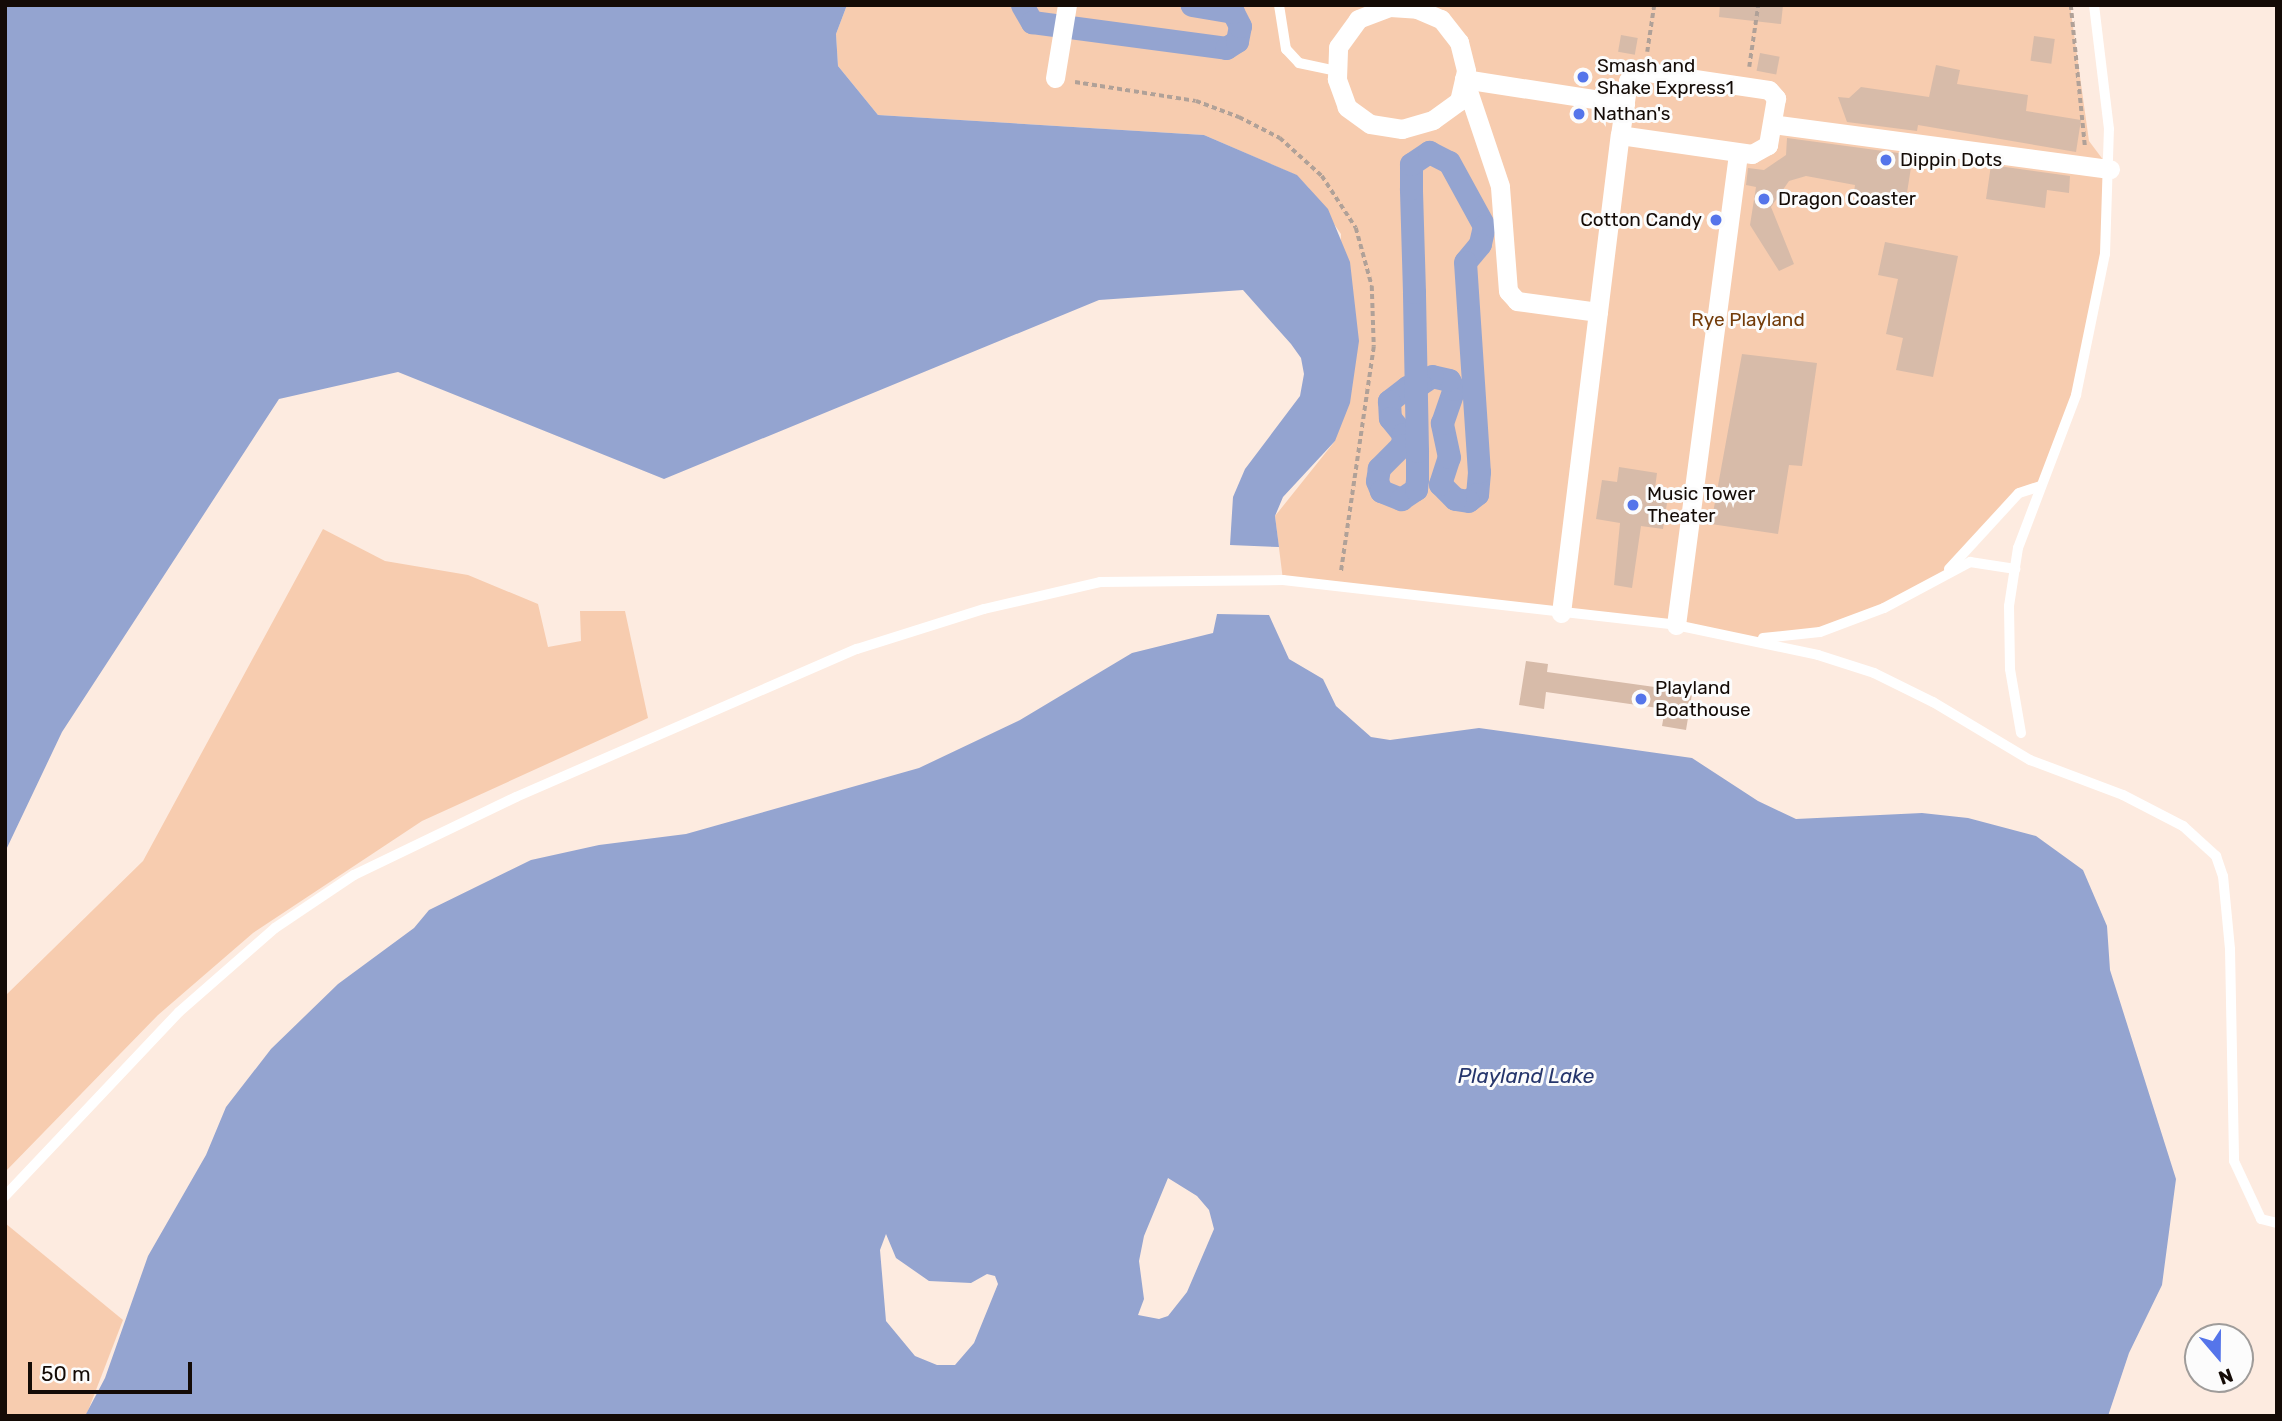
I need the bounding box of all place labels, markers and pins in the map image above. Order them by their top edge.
place label: Smash and Shake Express1 [1597,55,1734,99]
marker: Smash and Shake Express1 [1575,69,1591,85]
place label: Nathan's [1593,103,1670,125]
marker: Nathan's [1571,106,1587,122]
place label: Dippin Dots [1900,149,2002,171]
marker: Dippin Dots [1878,152,1894,168]
place label: Dragon Coaster [1778,188,1916,210]
marker: Dragon Coaster [1756,191,1772,207]
place label: Cotton Candy [1580,209,1702,231]
marker: Cotton Candy [1708,212,1724,228]
place label: Music Tower Theater [1647,483,1756,527]
marker: Music Tower Theater [1625,497,1641,513]
place label: Playland Boathouse [1655,677,1751,721]
marker: Playland Boathouse [1633,691,1649,707]

